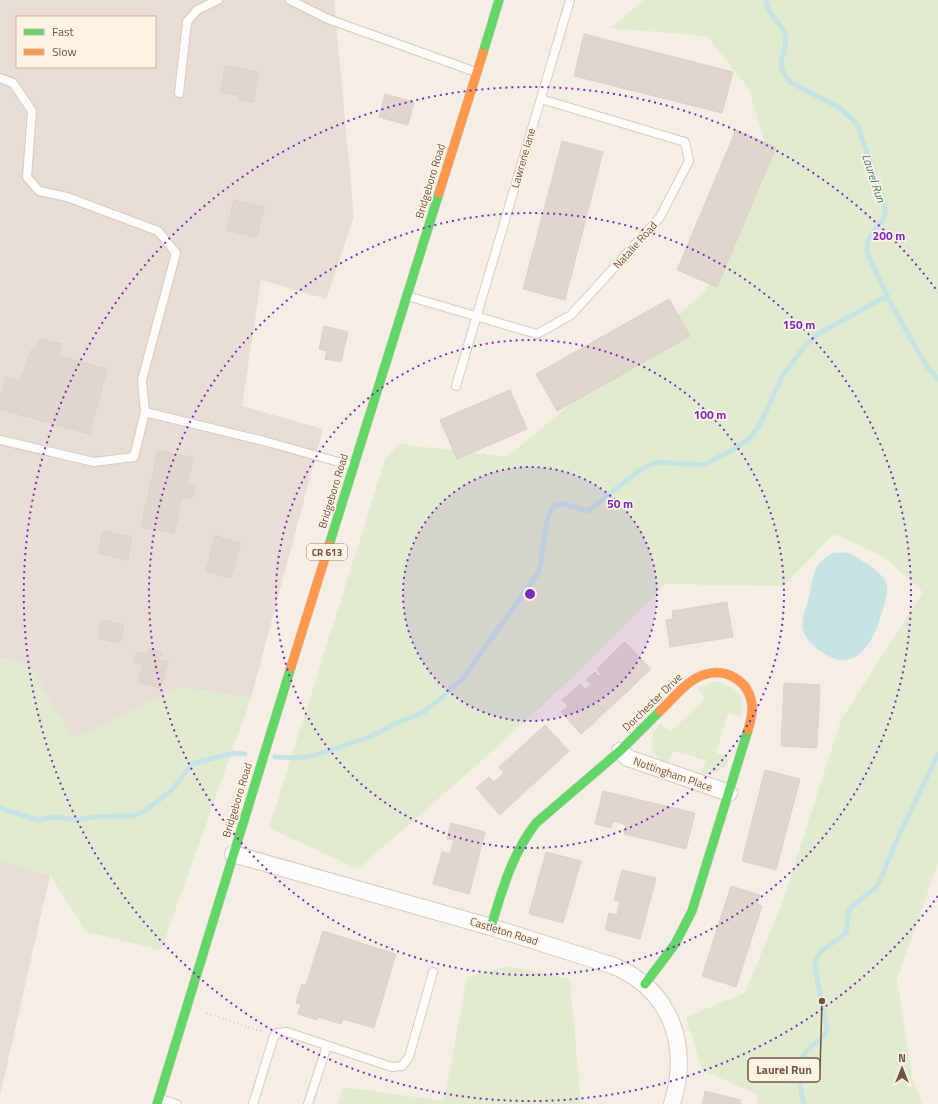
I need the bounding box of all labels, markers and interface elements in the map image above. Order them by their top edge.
legend [16,16,156,68]
text: Fast [52,22,75,41]
text: Slow [52,42,77,61]
street label: Lawrene lane [507,126,539,190]
street label: Bridgeboro Road [411,142,449,220]
water label: Laurel Run [857,151,891,206]
street label: Natalie Road [609,218,661,272]
text: 200 m [873,226,905,245]
text: 150 m [783,315,815,334]
text: 100 m [694,405,726,424]
street label: Bridgeboro Road [314,452,352,530]
text: 50 m [607,494,633,513]
road number: CR 613 [307,544,347,560]
centre of rings [523,587,537,601]
street label: Dorchester Drive [619,669,686,735]
street label: Nottingham Place [631,753,715,795]
street label: Bridgeboro Road [218,761,256,839]
street label: Castleton Road [468,913,540,949]
north arrow [882,1048,922,1088]
text: N [898,1050,906,1066]
callout: Laurel Run [748,1058,820,1082]
text: Laurel Run [756,1060,812,1079]

